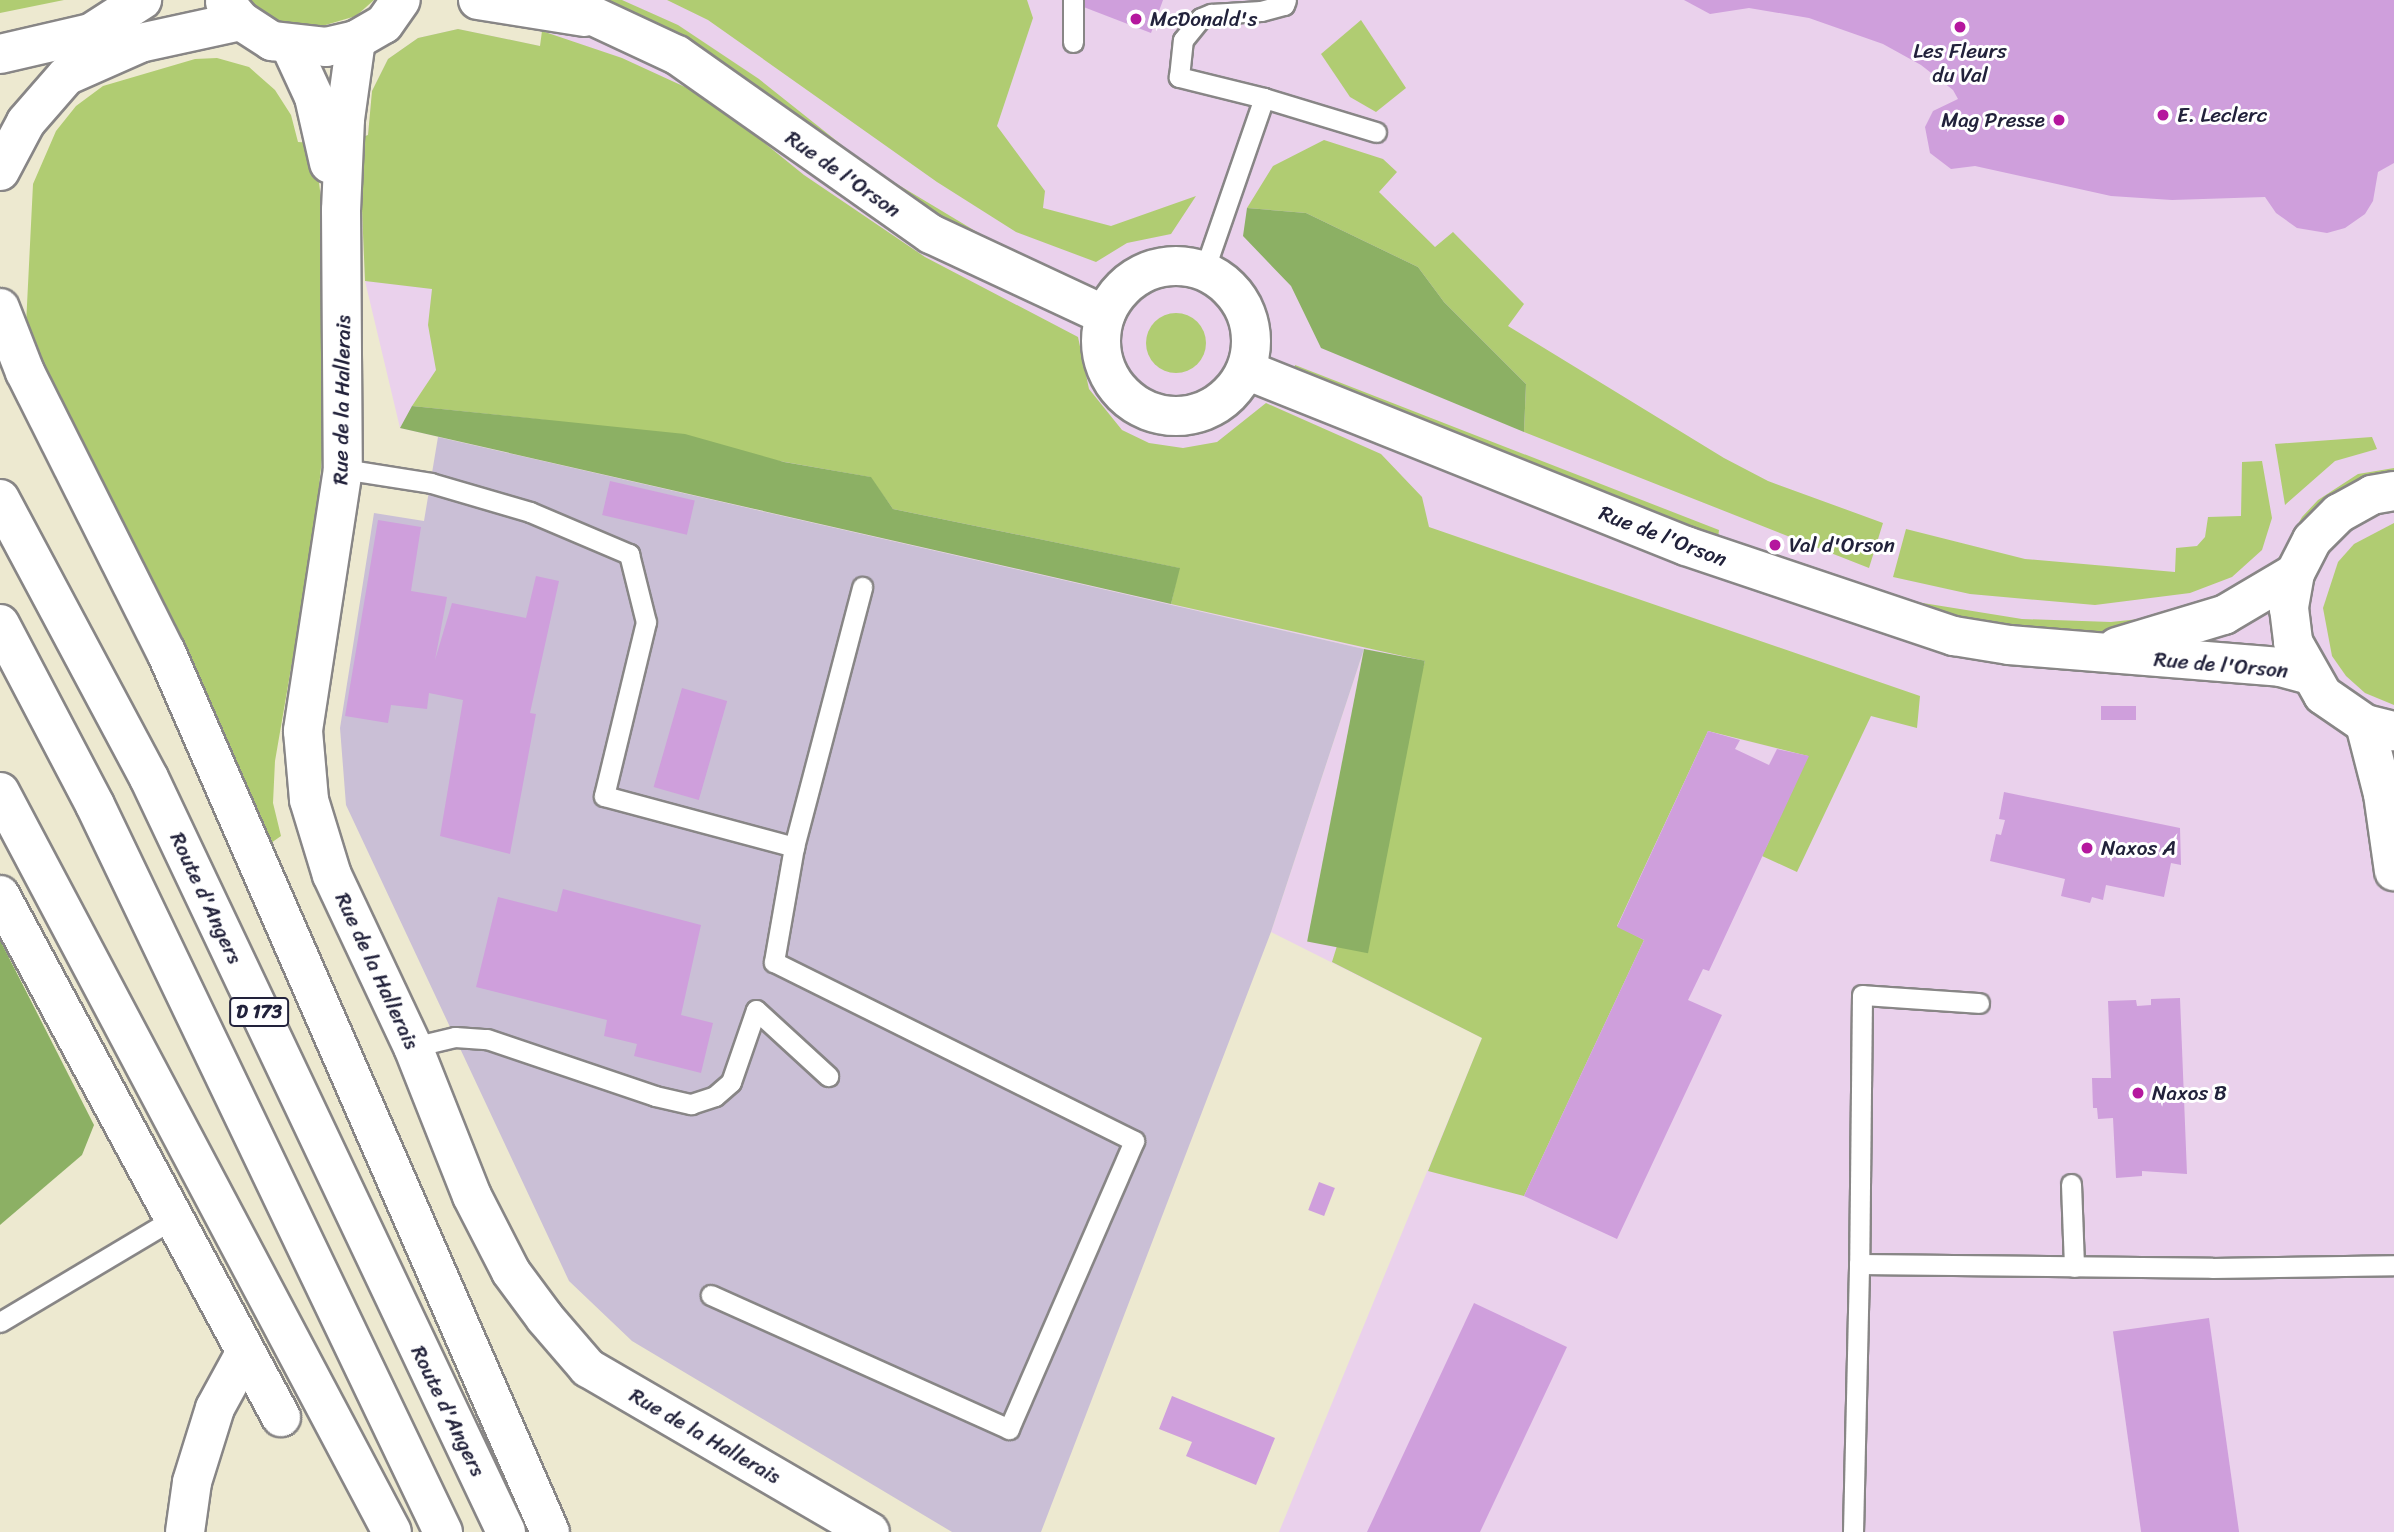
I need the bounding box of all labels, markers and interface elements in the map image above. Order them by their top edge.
place label: McDonald's [1150,6,1257,32]
marker: McDonald's [1128,11,1144,27]
marker: Les Fleurs du Val [1952,19,1968,35]
place label: Les Fleurs du Val [1914,38,2006,88]
place label: E. Leclerc [2177,102,2267,128]
place label: Mag Presse [1940,107,2045,133]
marker: E. Leclerc [2155,107,2171,123]
marker: Mag Presse [2051,112,2067,128]
street label: Rue de l'Orson [781,125,905,223]
street label: Rue de la Hallerais [328,314,356,486]
street label: Rue de l'Orson [1596,500,1730,572]
place label: Val d'Orson [1789,532,1894,558]
marker: Val d'Orson [1767,537,1783,553]
street label: Rue de l'Orson [2153,647,2289,683]
street label: Route d'Angers [164,828,248,968]
place label: Naxos A [2101,835,2176,861]
marker: Naxos A [2079,840,2095,856]
street label: Rue de la Hallerais [329,888,425,1054]
road number: D 173 [228,996,290,1028]
place label: Naxos B [2152,1080,2227,1106]
marker: Naxos B [2130,1085,2146,1101]
street label: Route d'Angers [405,1341,491,1481]
street label: Rue de la Hallerais [624,1382,786,1490]

